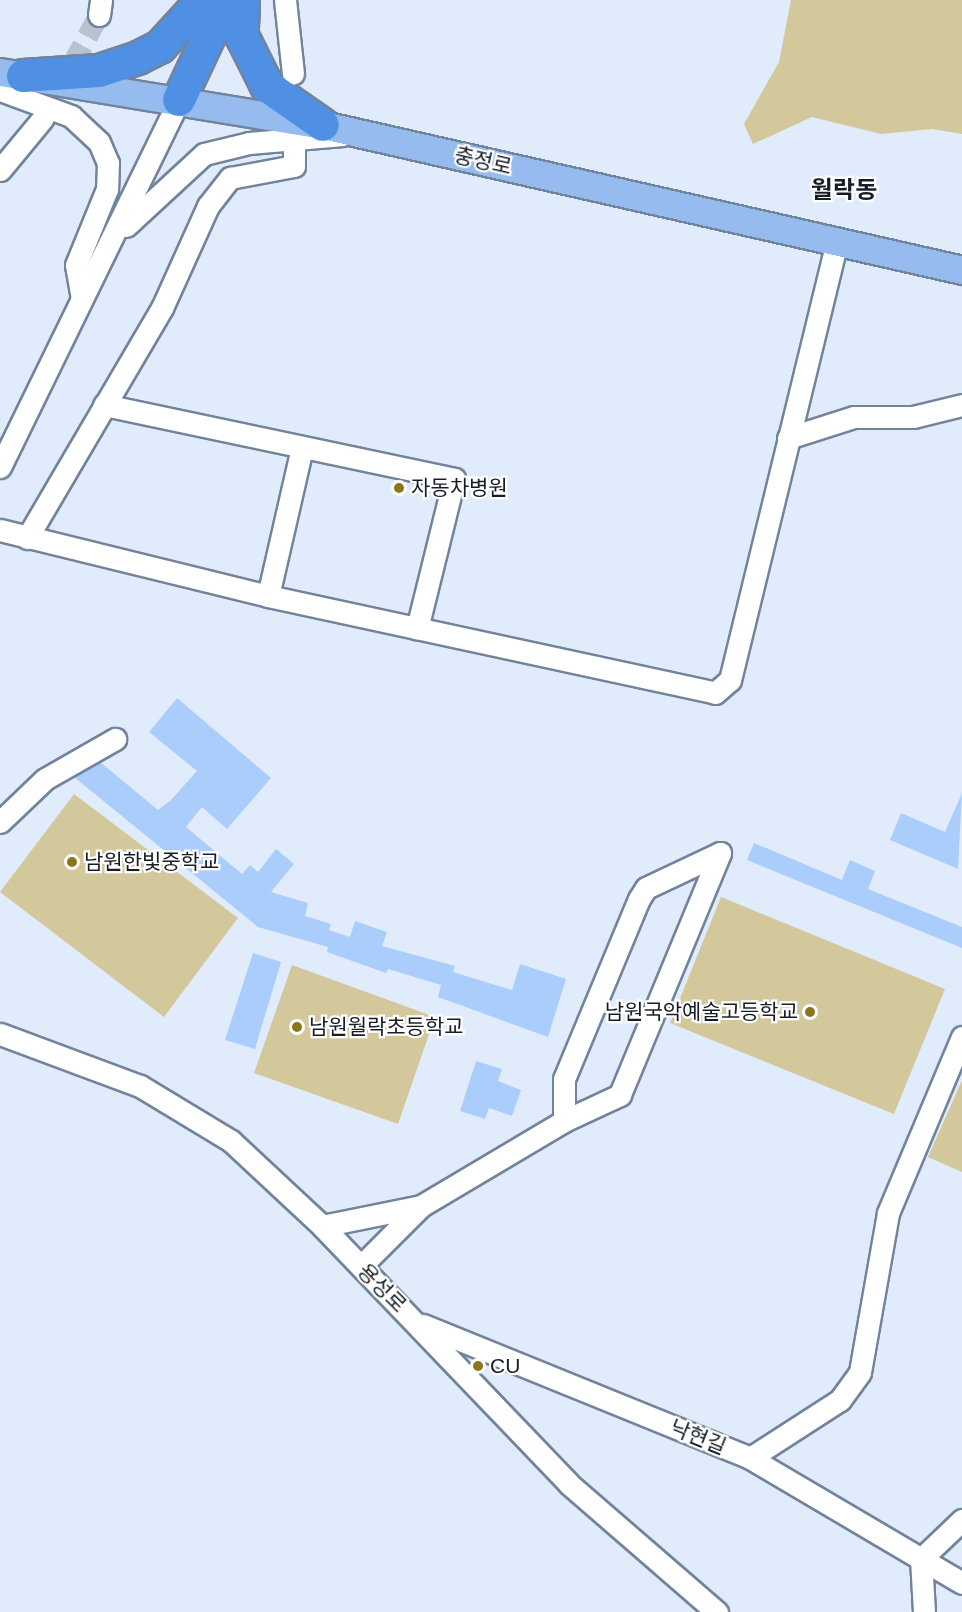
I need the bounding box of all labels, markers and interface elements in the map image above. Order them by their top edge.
street label: 충정로 [452,142,514,180]
district label: 월락동 [811,176,877,204]
place label: 자동차병원 [411,475,508,501]
marker: 자동차병원 [392,481,406,495]
place label: 남원한빛중학교 [84,849,219,875]
marker: 남원한빛중학교 [65,855,79,869]
place label: 남원국악예술고등학교 [605,999,798,1025]
marker: 남원국악예술고등학교 [803,1005,817,1019]
place label: 남원월락초등학교 [309,1014,464,1040]
marker: 남원월락초등학교 [290,1020,304,1034]
street label: 용성로 [353,1259,411,1317]
place label: CU [490,1353,520,1379]
marker: CU [471,1359,485,1373]
street label: 낙현길 [666,1414,730,1460]

